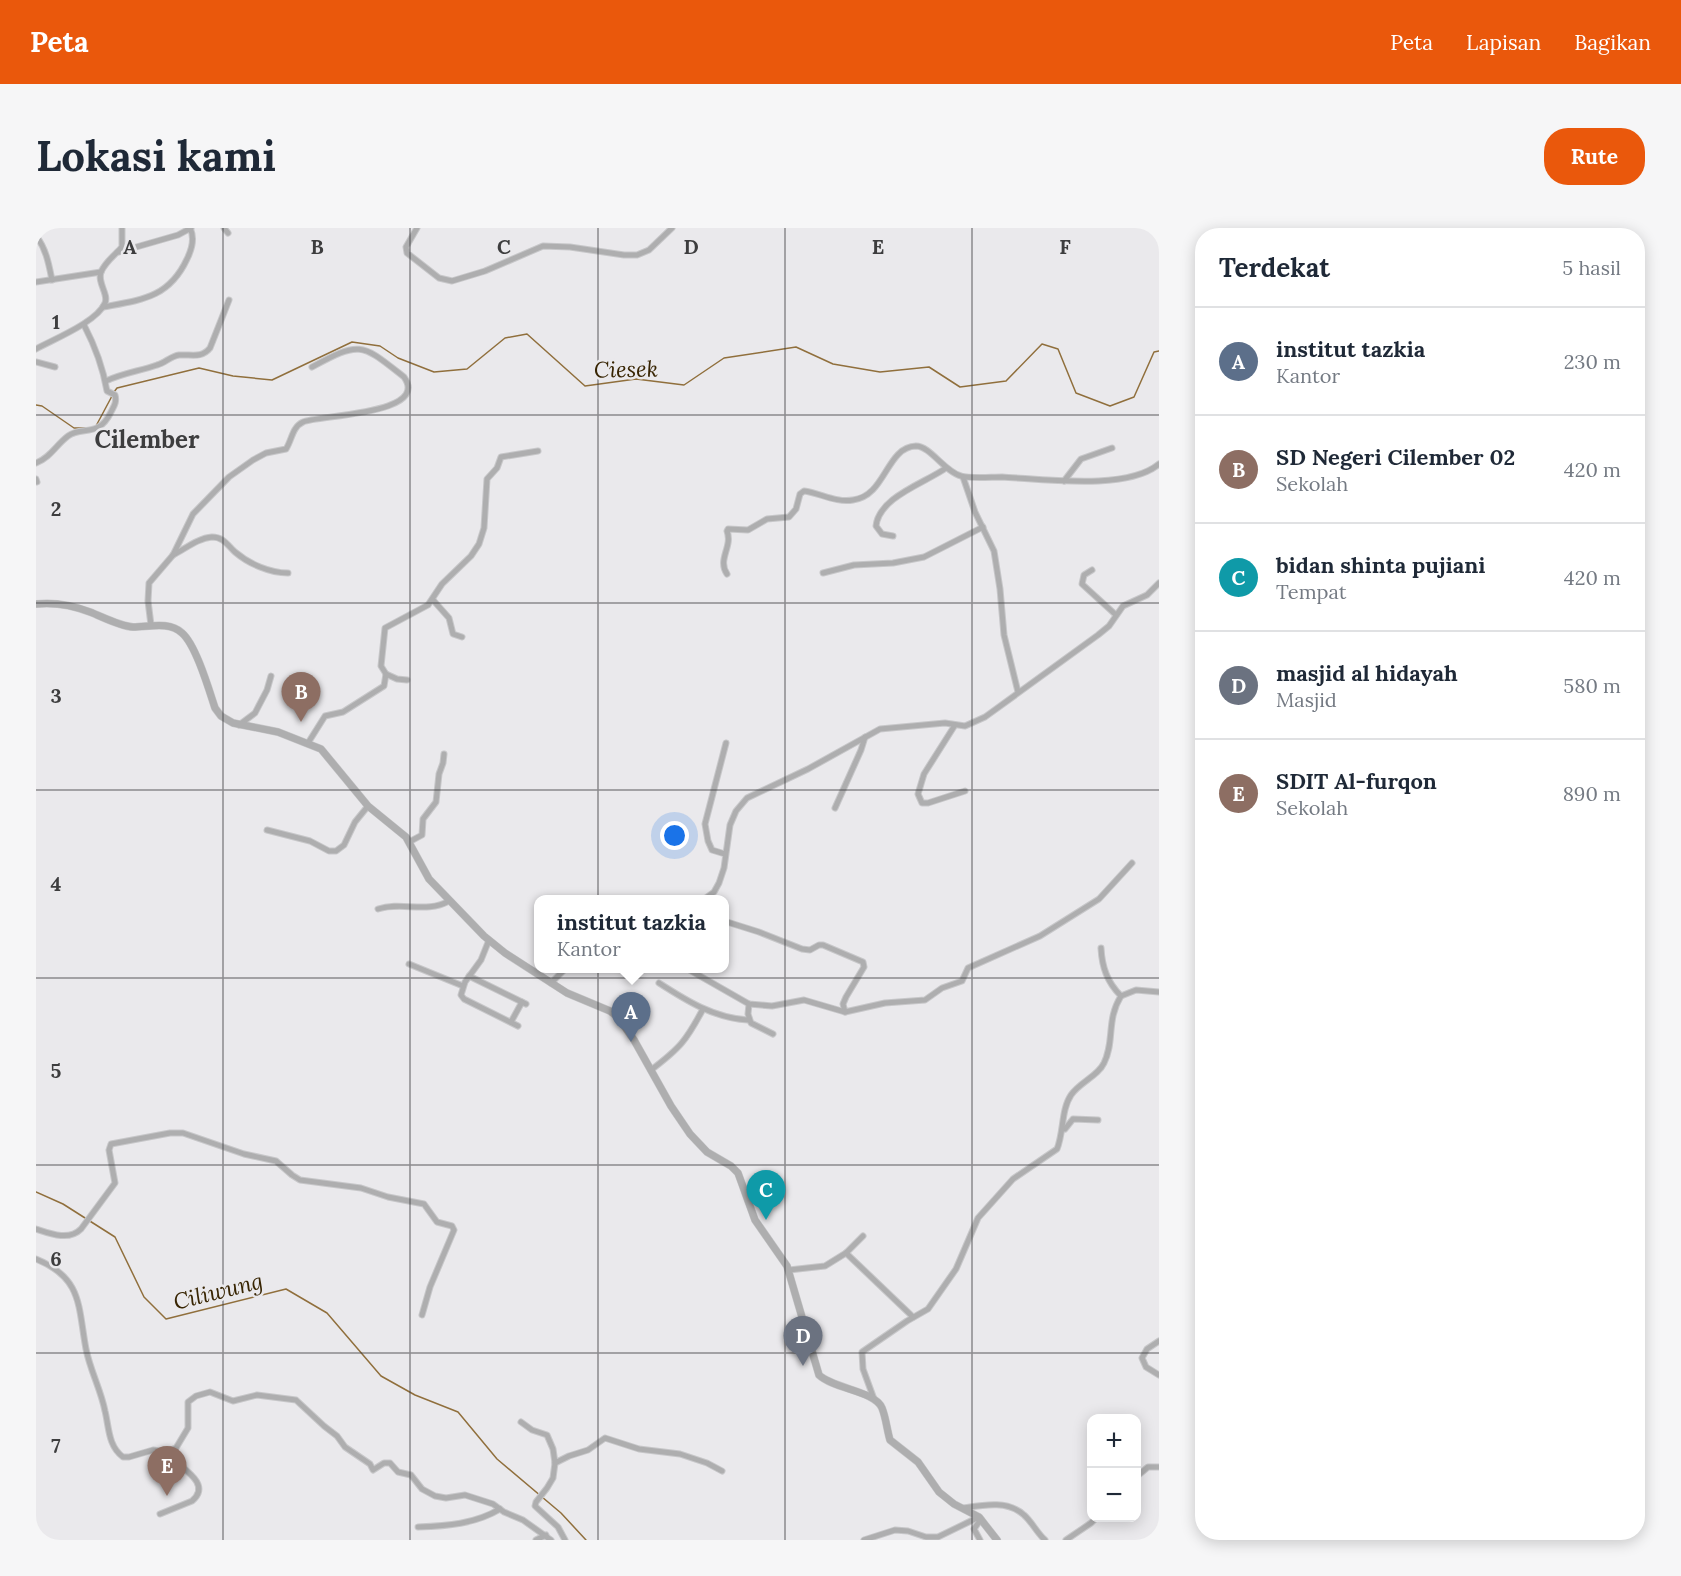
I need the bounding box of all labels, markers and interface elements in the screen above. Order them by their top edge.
text: Peta [30,24,89,60]
text: Peta [1390,29,1433,56]
text: Lapisan [1466,29,1541,56]
text: Bagikan [1574,29,1651,56]
button: Rute [1544,128,1645,185]
text: Lokasi kami [36,129,276,183]
text: A [123,234,137,259]
text: B [310,234,324,259]
text: C [497,234,511,259]
text: D [683,234,699,259]
text: E [872,234,884,259]
text: F [1059,234,1071,259]
text: Terdekat [1219,251,1330,284]
text: 5 hasil [1562,255,1621,280]
text: 1 [52,309,60,334]
text: institut tazkia [1276,335,1425,363]
text: A [1232,349,1245,374]
text: 230 m [1564,349,1621,374]
water label: Ciesek [594,354,658,384]
text: Kantor [1276,363,1340,388]
district label: Cilember [94,424,200,455]
text: SD Negeri Cilember 02 [1276,443,1515,471]
text: B [1232,457,1245,482]
text: 420 m [1564,457,1621,482]
text: Sekolah [1276,471,1348,496]
text: 2 [51,496,61,521]
text: bidan shinta pujiani [1276,551,1486,579]
text: C [1232,565,1245,590]
text: 420 m [1564,565,1621,590]
text: Tempat [1276,579,1346,604]
text: masjid al hidayah [1276,659,1458,687]
pin: B [282,672,320,722]
text: D [1231,673,1246,698]
text: 580 m [1563,673,1621,698]
text: 3 [50,683,62,708]
text: Masjid [1276,687,1337,712]
text: SDIT Al-furqon [1276,767,1437,795]
text: E [1232,781,1245,806]
text: 890 m [1563,781,1621,806]
text: Sekolah [1276,795,1348,820]
your location [660,821,689,850]
text: 4 [51,871,62,896]
popup [534,895,729,973]
text: institut tazkia [557,908,706,936]
text: Kantor [557,936,621,961]
pin: A [612,992,650,1042]
text: 5 [51,1058,62,1083]
pin: C [746,1170,786,1220]
text: 6 [50,1246,62,1271]
water label: Ciliwung [170,1266,266,1316]
pin: D [784,1316,822,1366]
map controls [1087,1414,1141,1522]
button: + [1087,1414,1141,1468]
text: 7 [51,1433,61,1458]
pin: E [148,1446,186,1496]
button: − [1087,1468,1141,1522]

